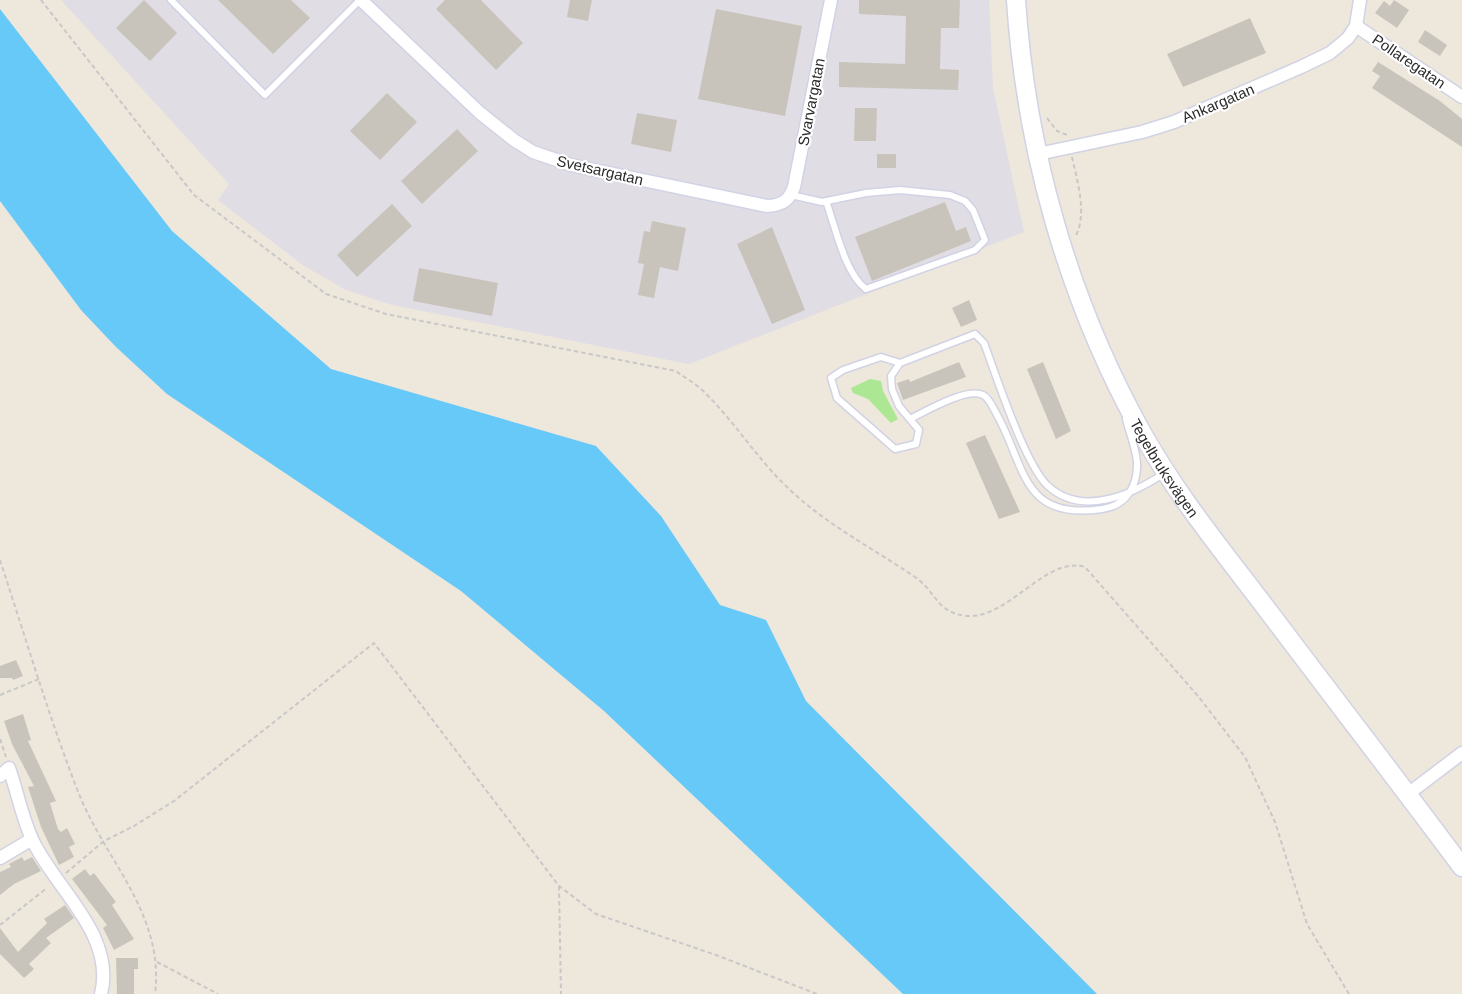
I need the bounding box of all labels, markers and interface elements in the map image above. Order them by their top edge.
street label: Pollaregatan [1369,30,1449,92]
street label: Svarvargatan [794,57,828,147]
street label: Ankargatan [1179,80,1257,126]
street label: Svetsargatan [555,152,645,188]
street label: Tegelbruksvägen [1127,416,1202,520]

